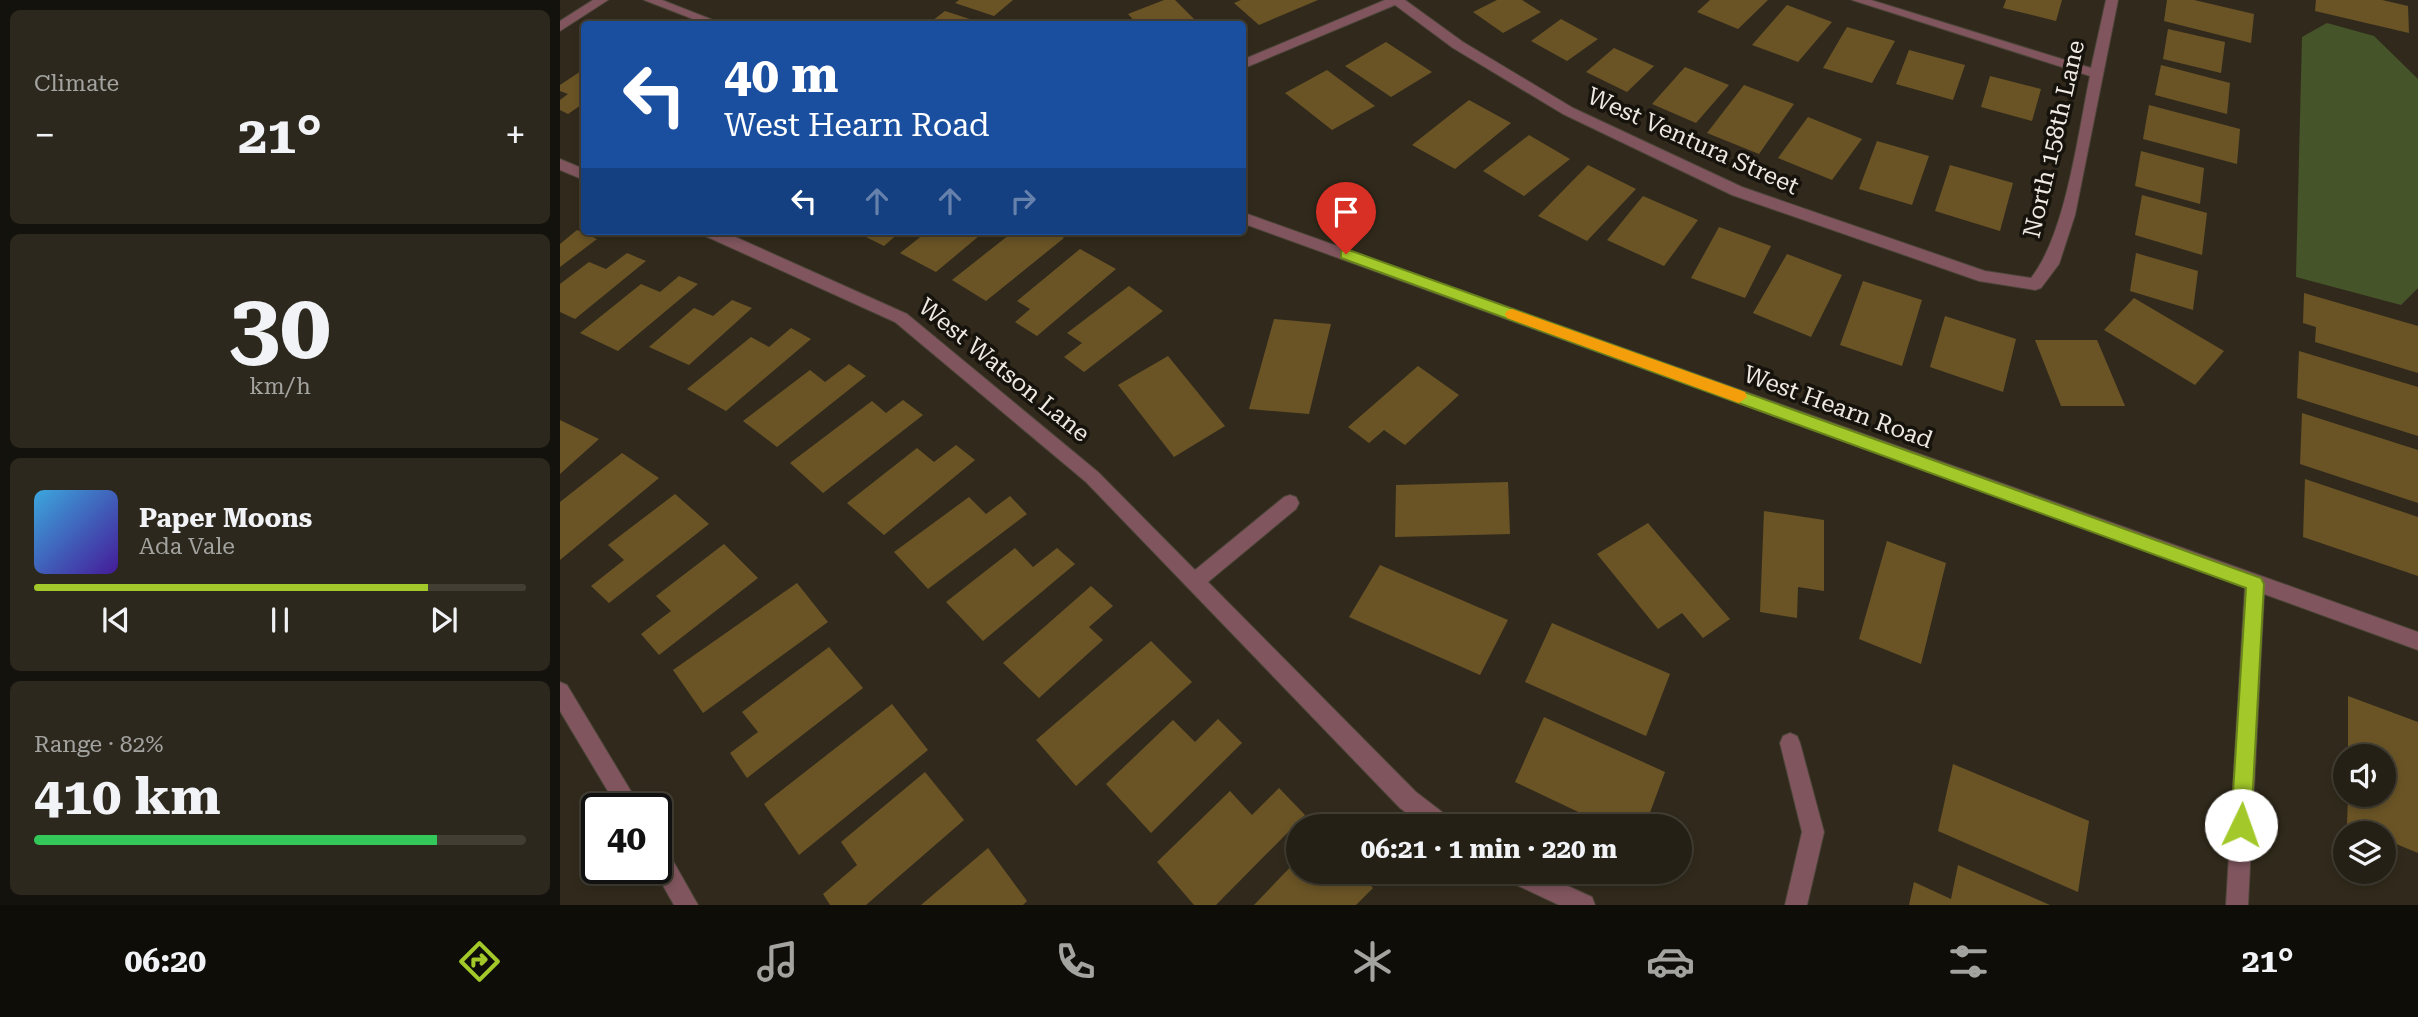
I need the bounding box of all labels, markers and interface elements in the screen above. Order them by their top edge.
street label: North 158th Lane [2018,37,2090,241]
text: 40 m [724,47,839,104]
icon: left [609,49,700,140]
text: Climate [34,70,119,97]
street label: West Ventura Street [1583,82,1803,200]
text: 21° [238,105,322,166]
text: West Hearn Road [724,106,990,144]
text: − [34,113,55,157]
text: + [505,113,526,157]
icon: left [785,182,823,220]
icon: ahead [858,182,896,220]
icon: ahead [931,182,969,220]
icon: right [1004,182,1042,220]
pin [1316,182,1376,254]
icon: arrive [1327,193,1365,231]
text: 30 [229,274,331,380]
street label: West Watson Lane [913,292,1095,448]
street label: West Hearn Road [1740,360,1936,454]
text: km/h [249,373,311,400]
text: Paper Moons [139,503,312,533]
text: Ada Vale [139,533,235,560]
icon: previous [97,601,135,639]
icon: pause [261,601,299,639]
icon: next [425,601,463,639]
text: Range · 82% [34,731,163,758]
map controls [2333,744,2396,884]
button: sound [2333,744,2396,807]
text: 410 km [34,766,221,827]
position arrow [2204,788,2278,862]
speed limit sign: 40 [581,793,672,884]
button: layers [2333,821,2396,884]
text: 06:21 · 1 min · 220 m [1361,834,1617,864]
icon: directions [455,937,504,986]
icon: music [753,937,802,986]
icon: phone [1051,937,1100,986]
icon: climate [1348,937,1397,986]
icon: car [1646,937,1695,986]
icon: filters [1944,937,1993,986]
text: 06:20 [124,942,206,980]
text: 21° [2242,942,2294,980]

